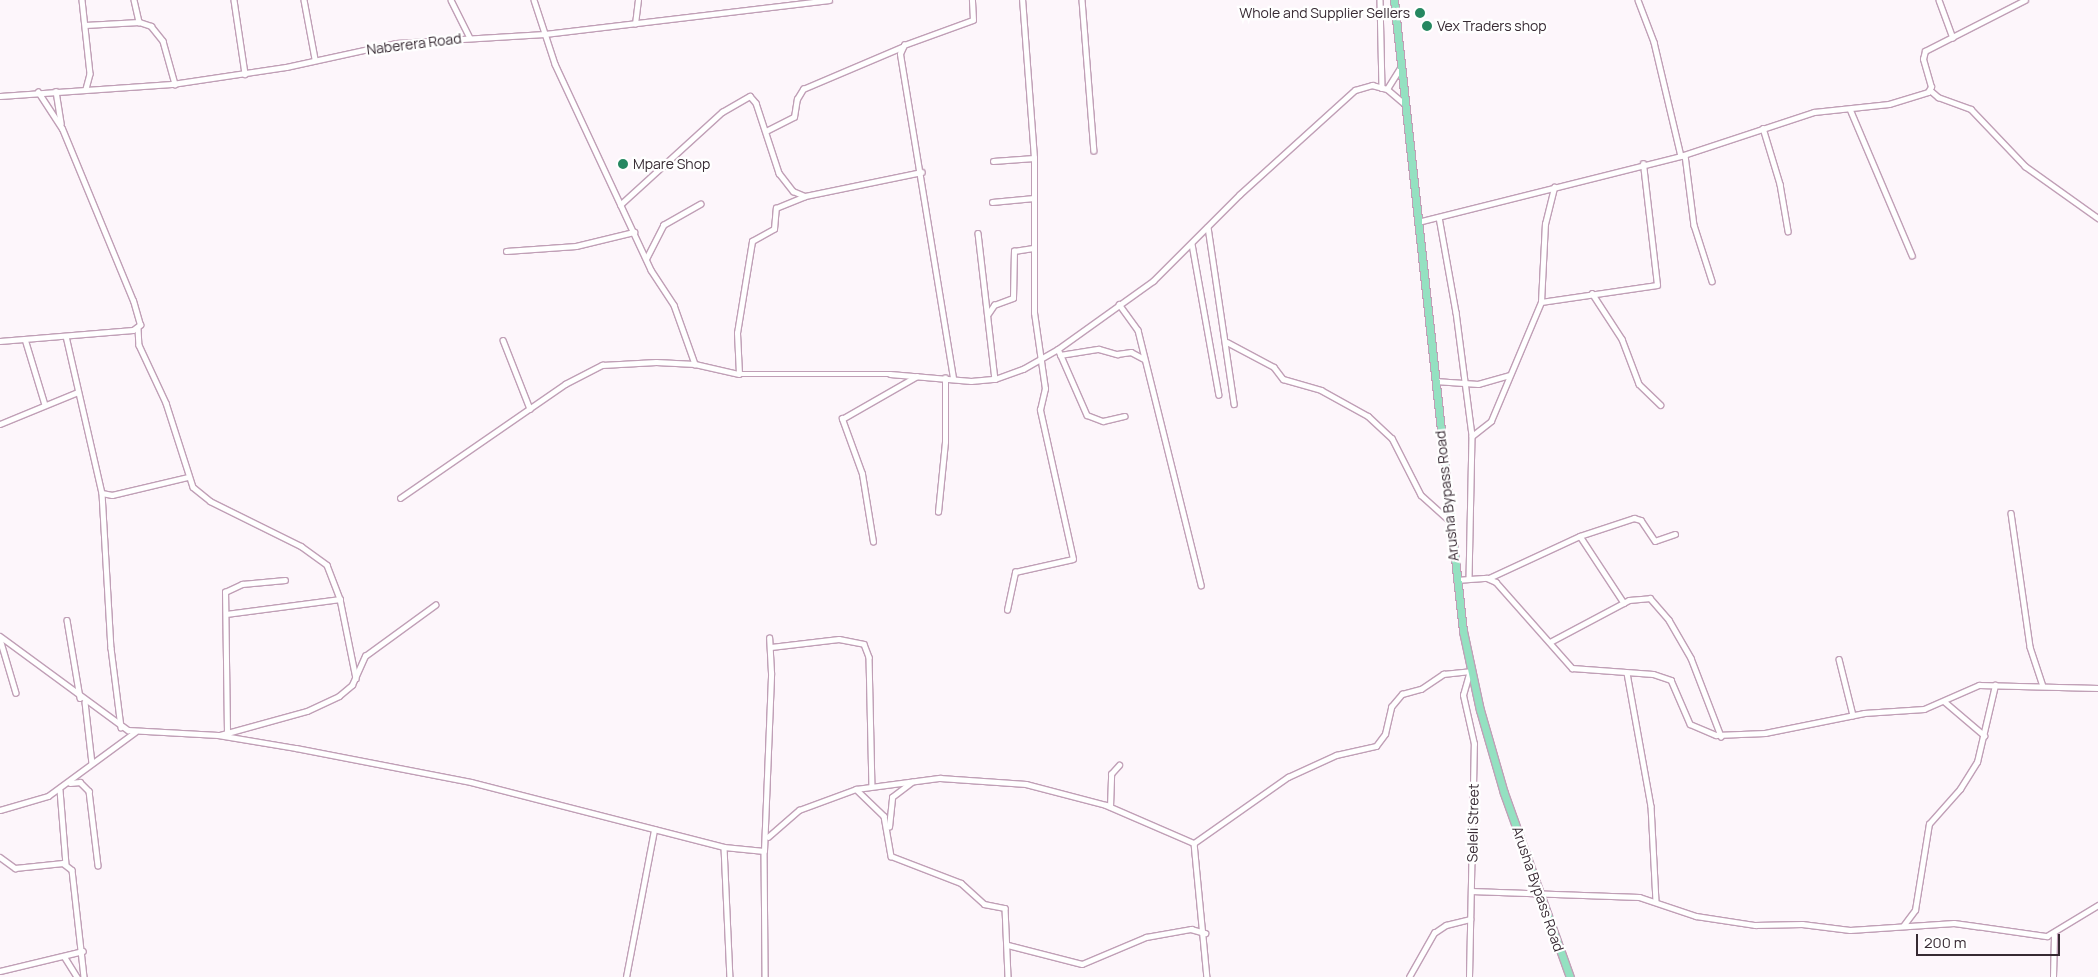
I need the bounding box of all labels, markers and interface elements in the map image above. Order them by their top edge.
place label: Whole and Supplier Sellers [1239,5,1410,21]
marker: Whole and Supplier Sellers [1414,7,1426,19]
place label: Vex Traders shop [1437,18,1547,34]
marker: Vex Traders shop [1421,20,1433,32]
street label: Naberera Road [366,30,462,58]
place label: Mpare Shop [633,156,710,172]
marker: Mpare Shop [617,158,629,170]
street label: Arusha Bypass Road [1432,430,1462,562]
street label: Seleli Street [1464,783,1482,863]
street label: Arusha Bypass Road [1509,824,1567,954]
scale bar [1918,924,2062,956]
text: 200 m [1924,932,1967,953]

